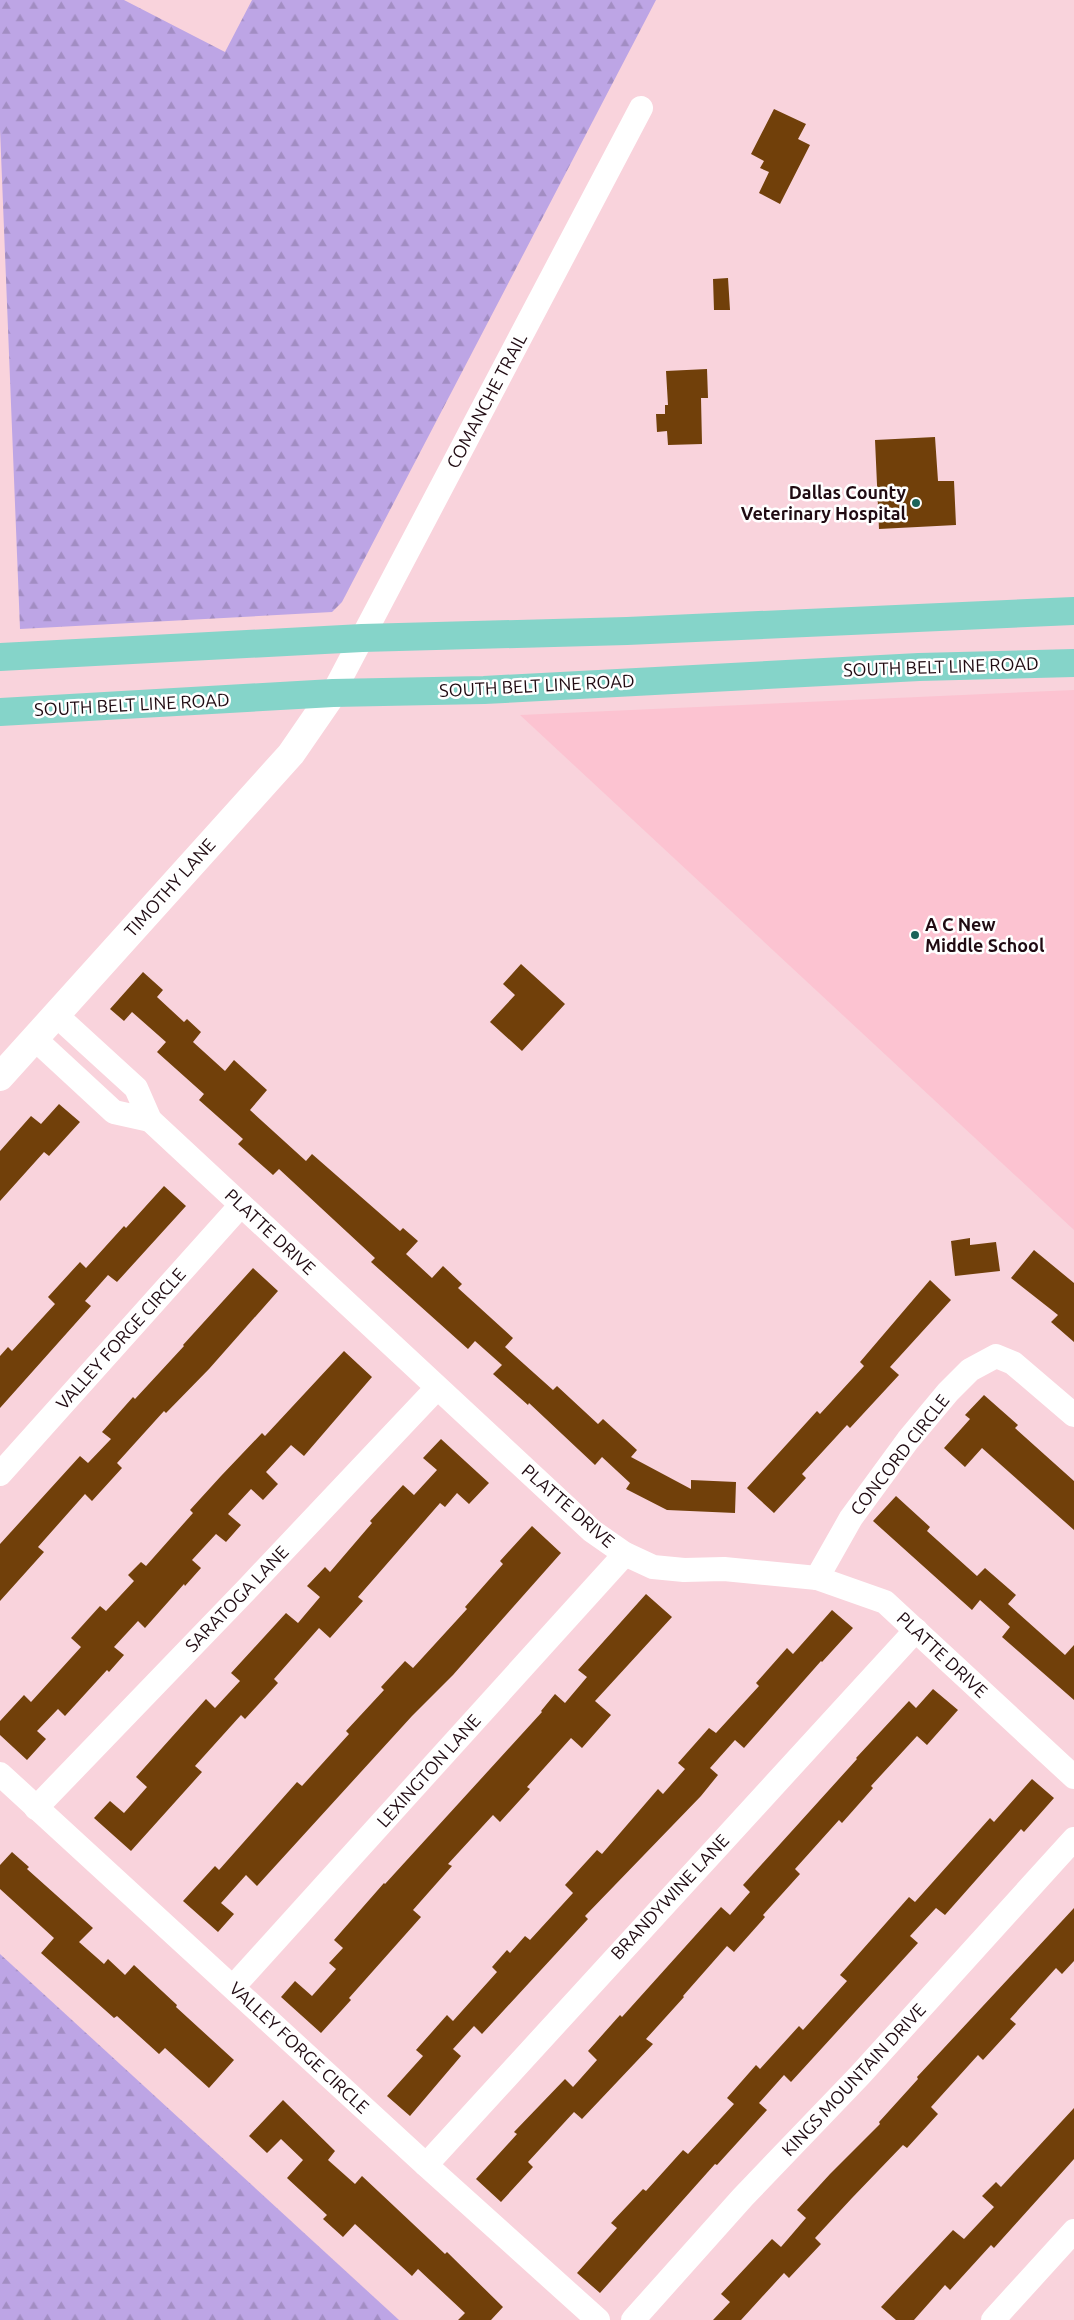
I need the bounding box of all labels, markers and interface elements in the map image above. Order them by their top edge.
street label: COMANCHE TRAIL [442,330,530,471]
place label: Dallas County Veterinary Hospital [741,482,907,523]
marker: Dallas County Veterinary Hospital [910,497,922,509]
street label: SOUTH BELT LINE ROAD [843,653,1039,679]
street label: SOUTH BELT LINE ROAD [439,670,635,700]
street label: SOUTH BELT LINE ROAD [34,689,230,719]
street label: TIMOTHY LANE [120,834,219,941]
place label: A C New Middle School [925,914,1045,955]
marker: A C New Middle School [909,929,921,941]
street label: PLATTE DRIVE [221,1184,320,1278]
street label: VALLEY FORGE CIRCLE [52,1264,189,1413]
street label: CONCORD CIRCLE [846,1390,953,1519]
street label: PLATTE DRIVE [518,1460,619,1551]
street label: SARATOGA LANE [181,1541,292,1655]
street label: PLATTE DRIVE [893,1607,992,1701]
street label: LEXINGTON LANE [372,1710,484,1831]
street label: BRANDYWINE LANE [606,1830,732,1963]
street label: VALLEY FORGE CIRCLE [226,1978,373,2117]
street label: KINGS MOUNTAIN DRIVE [777,1999,929,2160]

